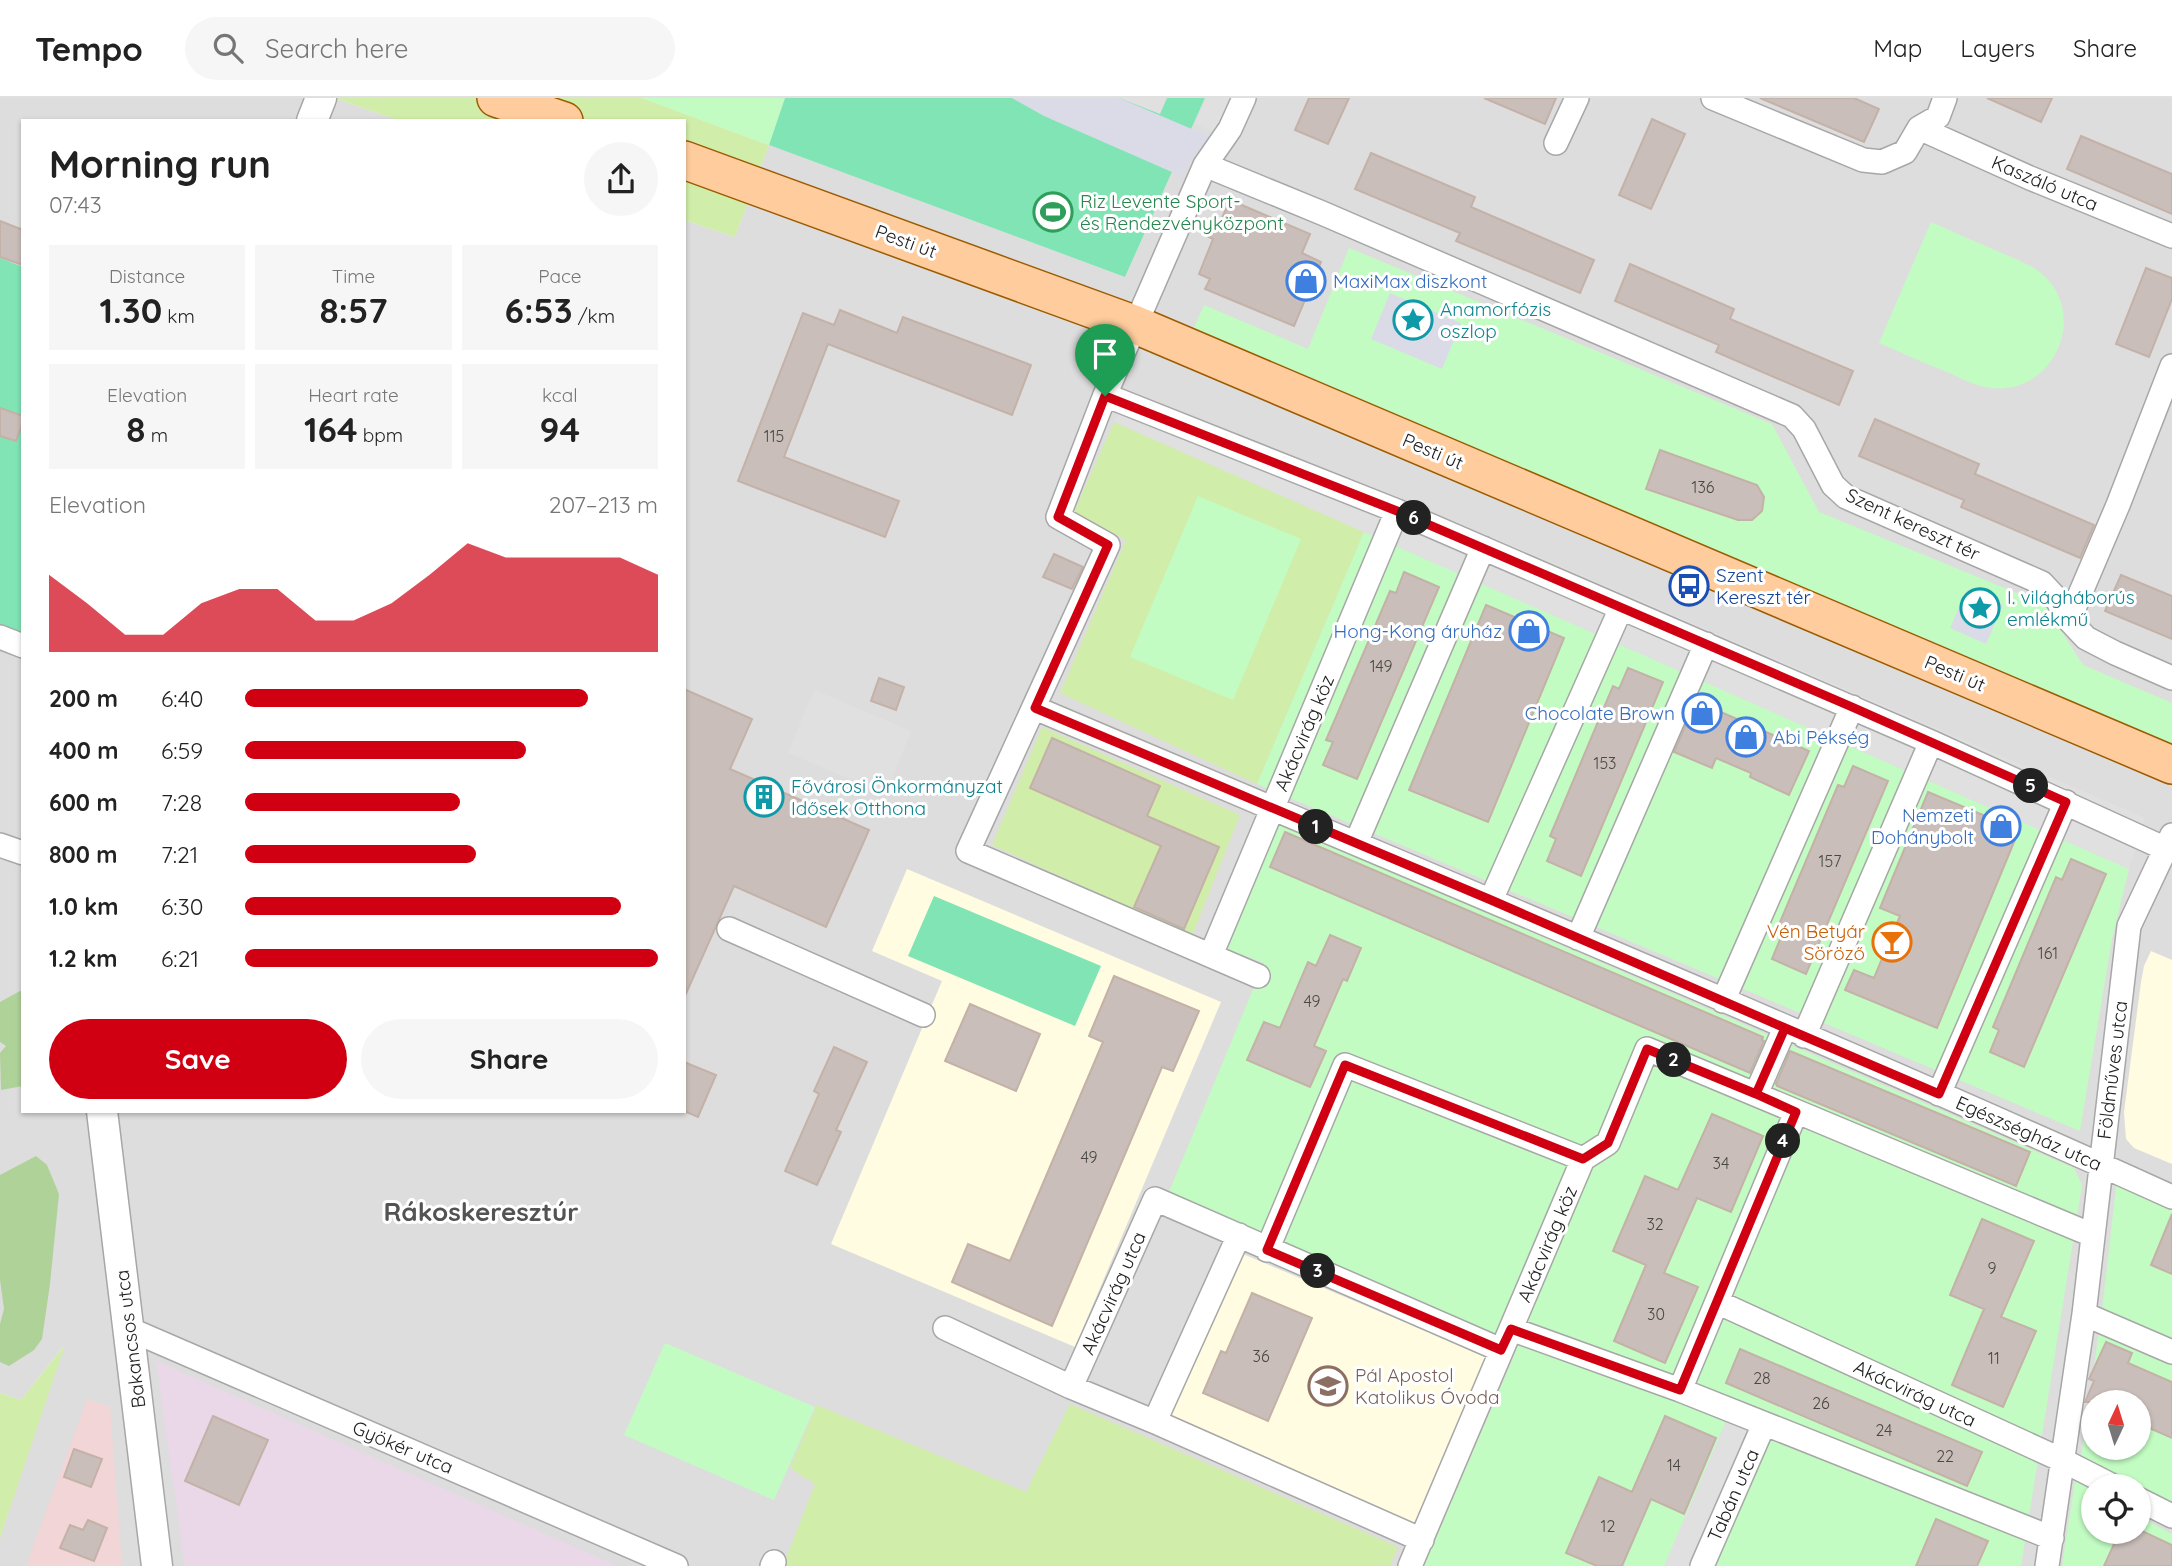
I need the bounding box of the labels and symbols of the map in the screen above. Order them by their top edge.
street label: Kaszáló utca [1988,150,2102,216]
place label: Riz Levente Sport- és Rendezvényközpont [1080,189,1284,235]
sports icon: Riz Levente Sport- és Rendezvényközpont [1032,191,1074,233]
street label: Pesti út [872,219,940,263]
shop icon: MaxiMax diszkont [1285,260,1327,302]
place label: MaxiMax diszkont [1333,269,1487,293]
place label: Anamorfózis oszlop [1440,297,1551,343]
place icon: Anamorfózis oszlop [1392,299,1434,341]
pin [1075,324,1135,396]
house number: 115 [764,426,784,446]
street label: Pesti út [1399,428,1467,474]
house number: 136 [1692,477,1715,497]
street label: Szent kereszt tér [1842,482,1984,566]
pin: 6 [1396,500,1432,536]
place label: Szent Kereszt tér [1716,563,1812,609]
bus stop icon: Szent Kereszt tér [1668,565,1710,607]
place label: I. világháborús emlékmű [2007,585,2135,631]
place icon: I. világháborús emlékmű [1959,587,2001,629]
shop icon: Hong-Kong áruház [1508,610,1550,652]
place label: Hong-Kong áruház [1334,619,1502,643]
street label: Pesti út [1921,650,1989,696]
house number: 149 [1370,656,1392,676]
street label: Akácvirág köz [1269,671,1339,795]
shop icon: Chocolate Brown [1681,692,1723,734]
place label: Chocolate Brown [1525,701,1675,725]
shop icon: Abi Pékség [1725,716,1767,758]
place label: Abi Pékség [1773,725,1869,749]
house number: 153 [1593,753,1617,773]
pin: 5 [2014,768,2048,804]
place label: Fővárosi Önkormányzat Idősek Otthona [791,774,1003,820]
building icon: Fővárosi Önkormányzat Idősek Otthona [743,776,785,818]
place label: Nemzeti Dohánybolt [1871,803,1974,849]
shop icon: Nemzeti Dohánybolt [1980,805,2022,847]
pin: 1 [1298,810,1334,844]
house number: 157 [1819,851,1841,871]
place label: Vén Betyár Söröző [1767,919,1866,965]
bar icon: Vén Betyár Söröző [1871,921,1913,963]
house number: 161 [2038,943,2058,963]
house number: 49 [1303,991,1321,1011]
street label: Földműves utca [2092,999,2132,1141]
pin: 2 [1656,1042,1692,1077]
street label: Egészségház utca [1952,1090,2106,1176]
pin: 4 [1766,1124,1800,1158]
house number: 49 [1080,1147,1098,1167]
house number: 34 [1713,1153,1729,1173]
street label: Akácvirág köz [1512,1182,1582,1306]
district label: Rákoskeresztúr [383,1195,579,1228]
house number: 32 [1646,1214,1664,1234]
street label: Akácvirág utca [1075,1228,1151,1358]
pin: 3 [1300,1254,1336,1288]
house number: 9 [1988,1258,1997,1278]
street label: Bakancsos utca [110,1268,150,1410]
house number: 30 [1647,1304,1665,1324]
house number: 36 [1253,1346,1270,1366]
house number: 11 [1988,1348,2000,1368]
street label: Akácvirág utca [1850,1354,1980,1432]
place label: Pál Apostol Katolikus Óvoda [1355,1363,1500,1409]
school or university icon: Pál Apostol Katolikus Óvoda [1307,1365,1349,1407]
house number: 28 [1753,1368,1771,1388]
north arrow [2081,1390,2151,1460]
house number: 26 [1812,1393,1830,1413]
street label: Gyökér utca [349,1415,457,1479]
house number: 24 [1875,1420,1893,1440]
street label: Tabán utca [1702,1445,1764,1545]
house number: 22 [1936,1446,1954,1466]
house number: 14 [1667,1455,1681,1475]
house number: 12 [1601,1516,1616,1536]

